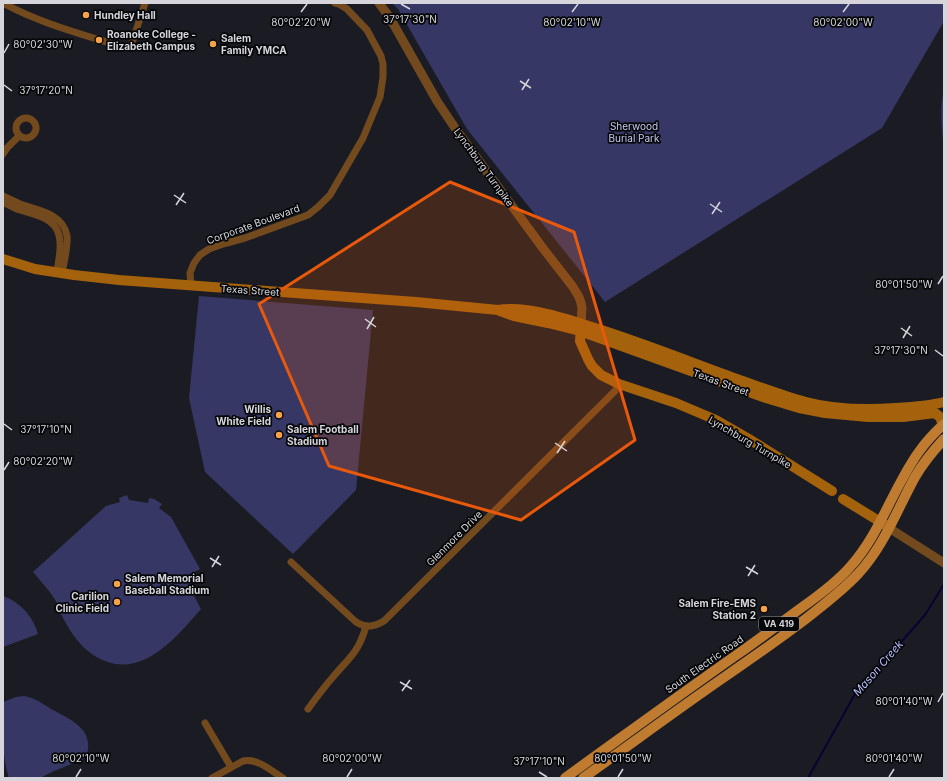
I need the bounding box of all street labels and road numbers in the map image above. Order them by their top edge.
street label: Lynchburg Turnpike [452,126,517,209]
street label: Corporate Boulevard [205,202,301,246]
street label: Texas Street [220,282,280,298]
street label: Texas Street [691,366,751,398]
street label: Lynchburg Turnpike [706,413,794,471]
street label: Glenmore Drive [424,508,484,568]
road number: VA 419 [759,617,799,631]
street label: South Electric Road [663,633,745,695]

